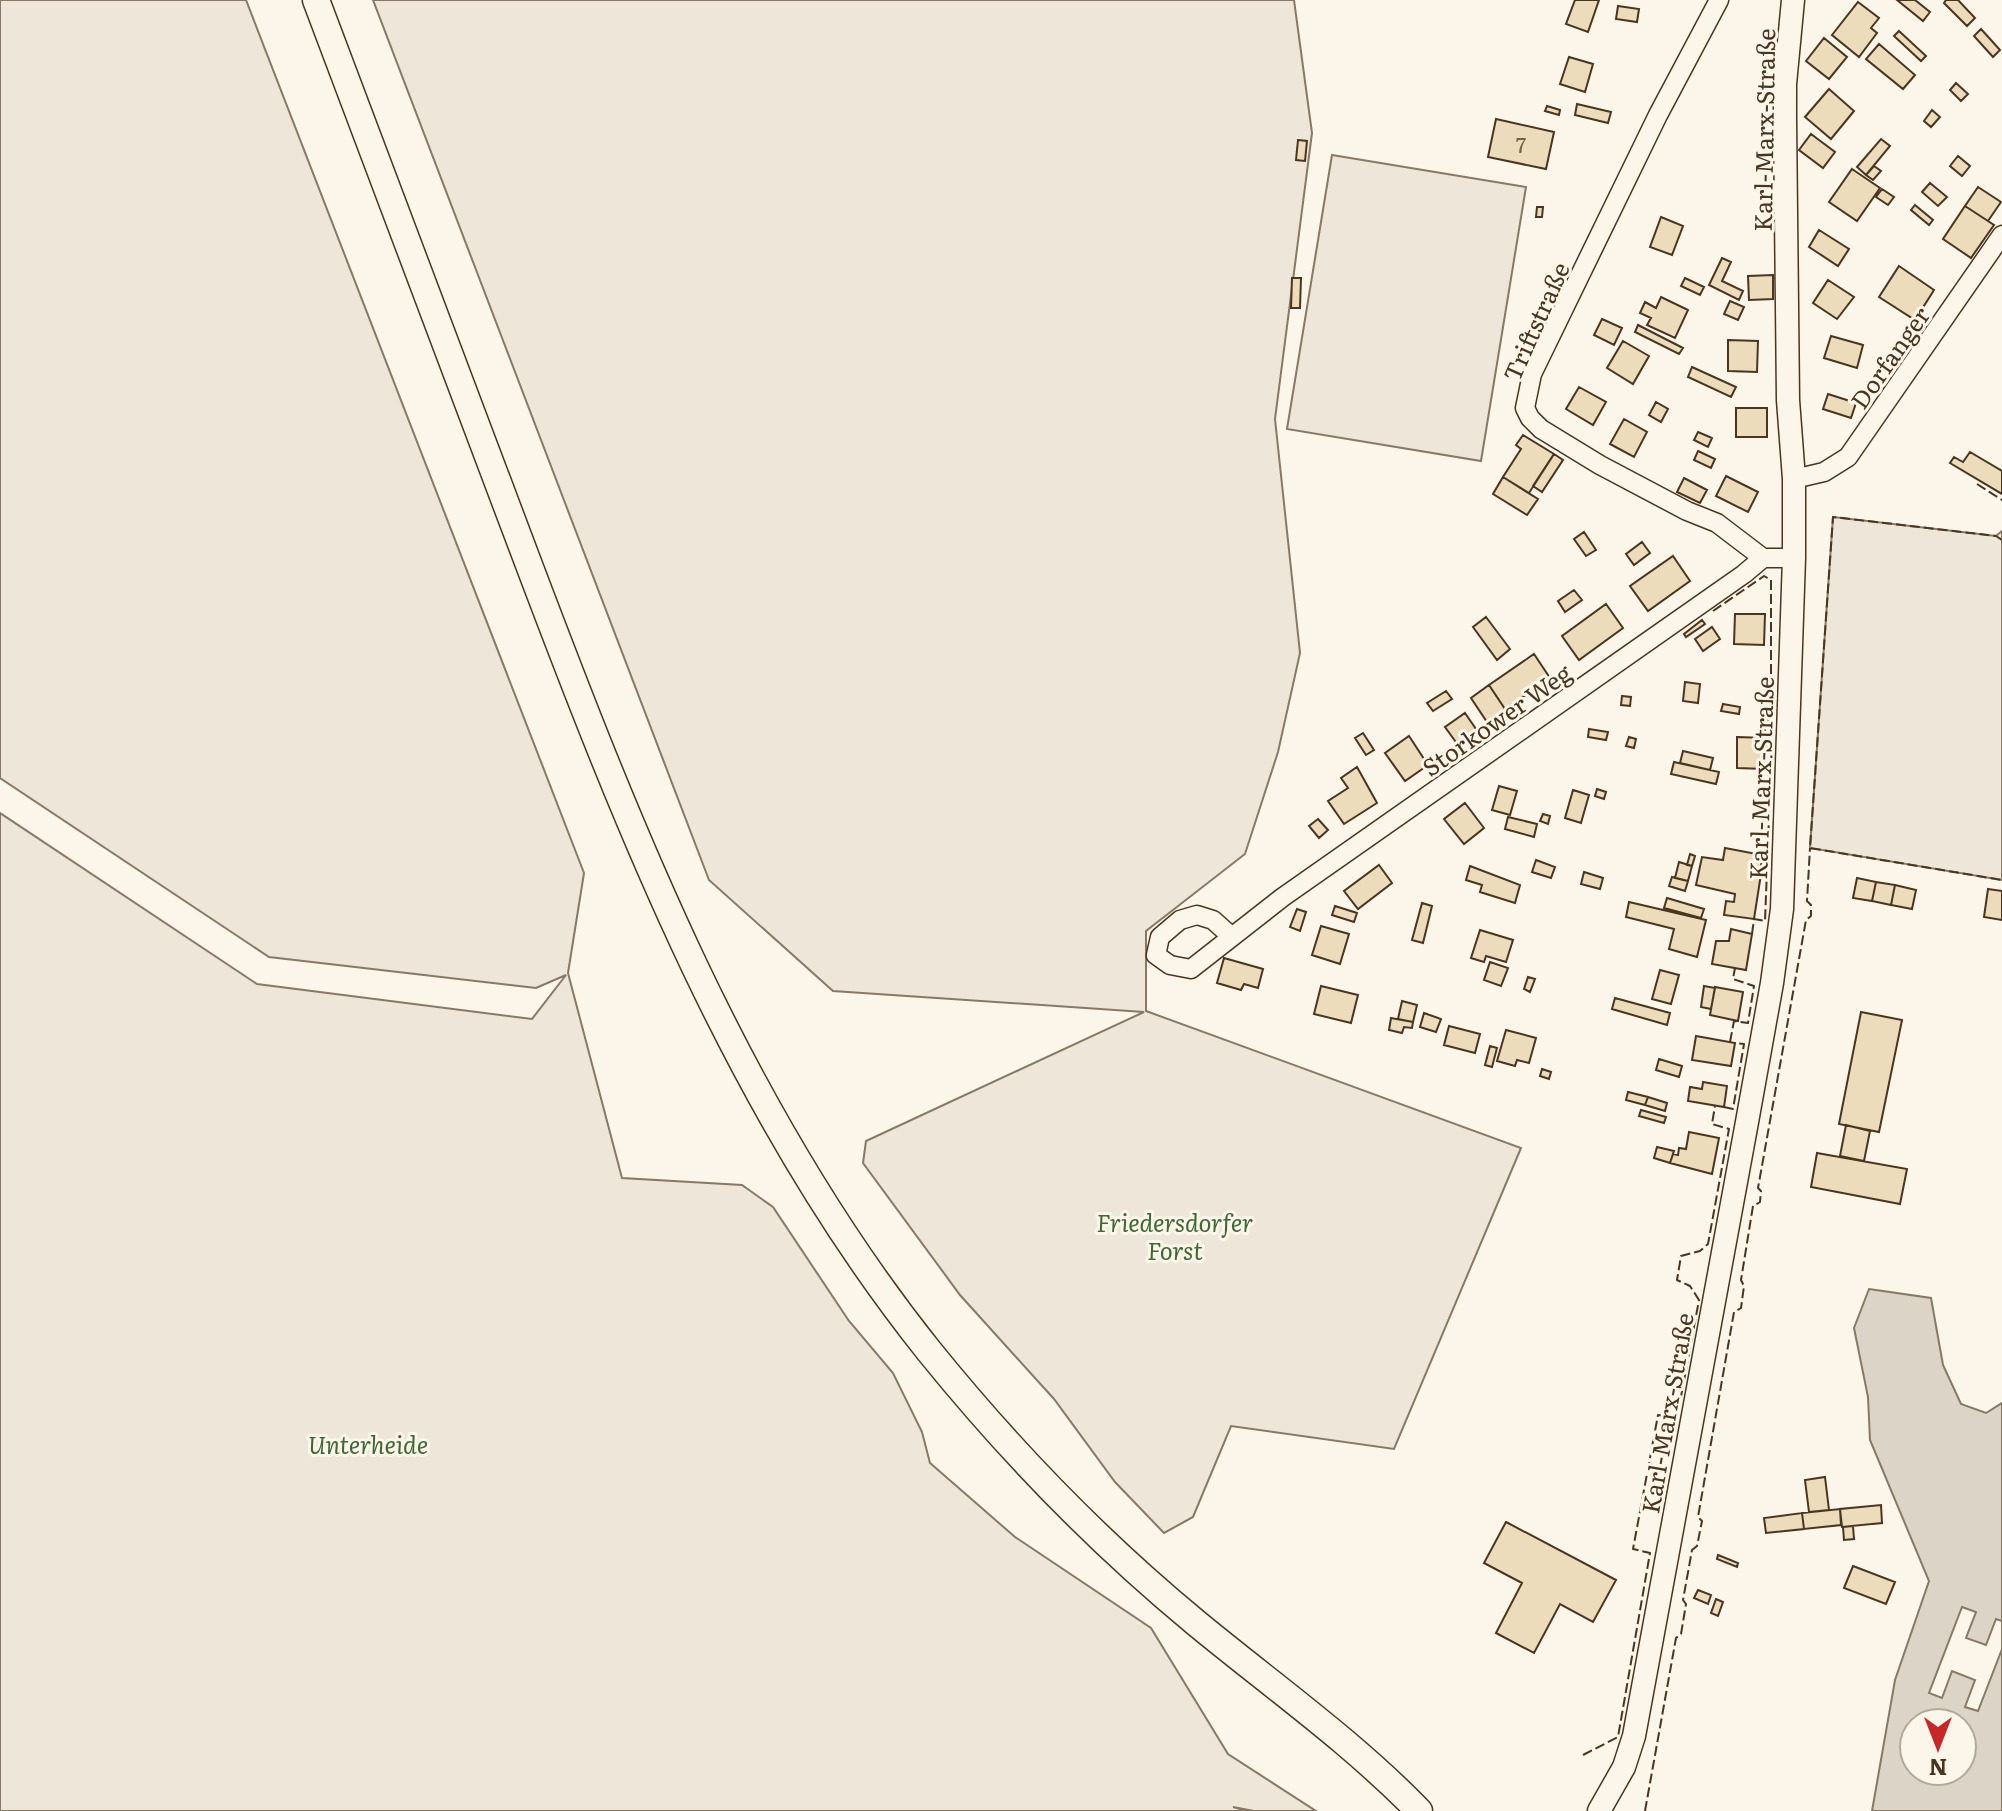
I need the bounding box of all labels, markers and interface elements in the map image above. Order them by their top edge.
street label: Karl-Marx-Straße [1744,28,1782,232]
house number: 7 [1516,129,1526,159]
street label: Triftstraße [1493,256,1577,386]
street label: Dorfanger [1841,298,1937,415]
street label: Storkower Weg [1414,654,1578,784]
street label: Karl-Marx-Straße [1739,676,1781,880]
park label: Friedersdorfer Forst [1097,1204,1253,1267]
street label: Karl-Marx-Straße [1631,1310,1701,1516]
park label: Unterheide [308,1426,428,1461]
north arrow [1898,1707,1978,1787]
text: N [1929,1752,1947,1785]

